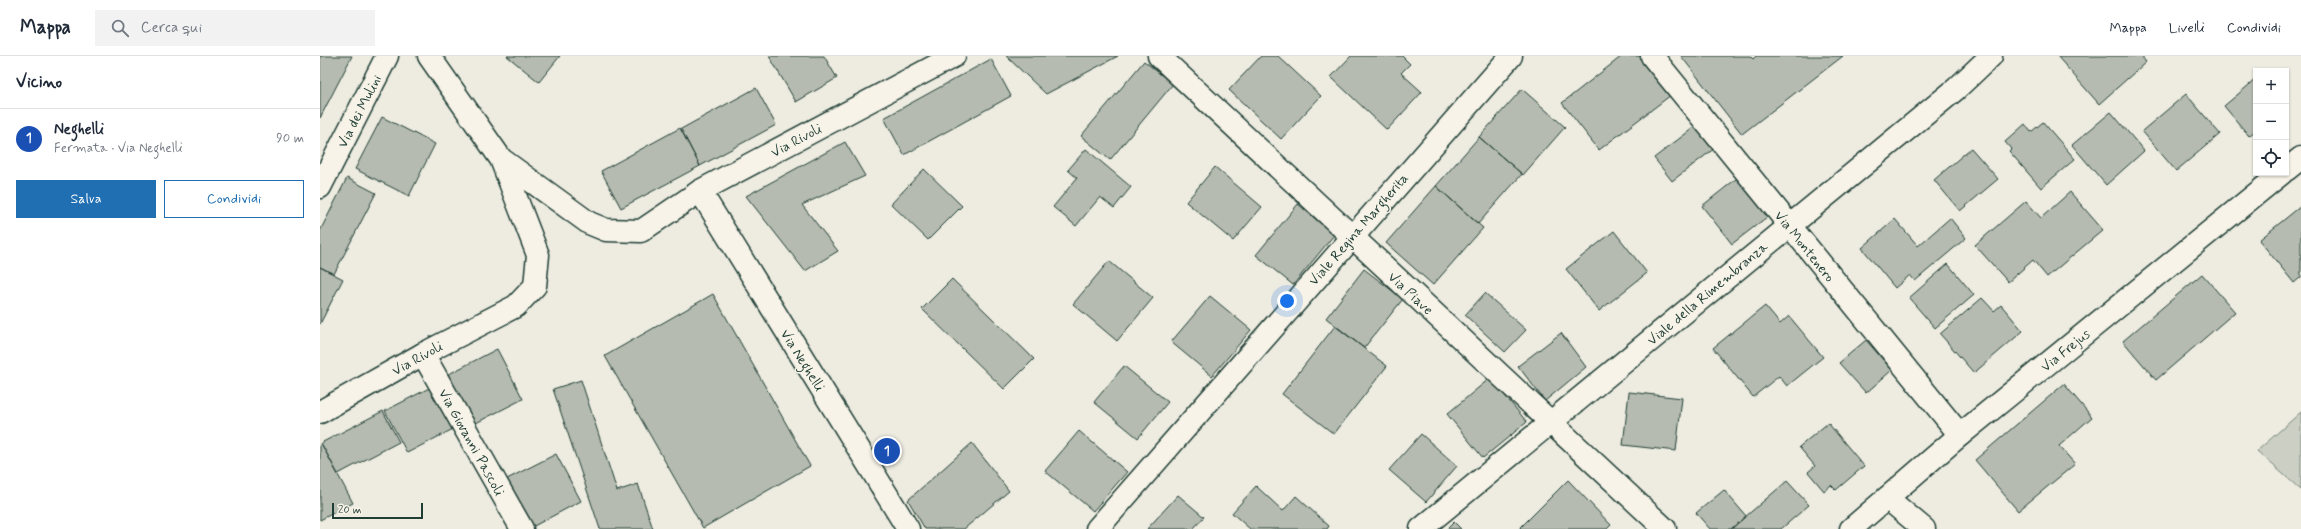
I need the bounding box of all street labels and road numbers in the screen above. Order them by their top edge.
street label: Via dei Mulini [334,72,386,151]
street label: Via Rivoli [768,120,825,162]
street label: Viale Regina Margherita [1305,170,1414,291]
street label: Via Montenero [1770,207,1838,286]
street label: Viale della Rimembranza [1644,238,1772,350]
street label: Via Piave [1384,268,1437,319]
street label: Via Frejus [2037,325,2094,376]
street label: Via Neghelli [774,326,828,396]
street label: Via Rivoli [389,338,446,380]
street label: Via Giovanni Pascoli [434,386,508,499]

